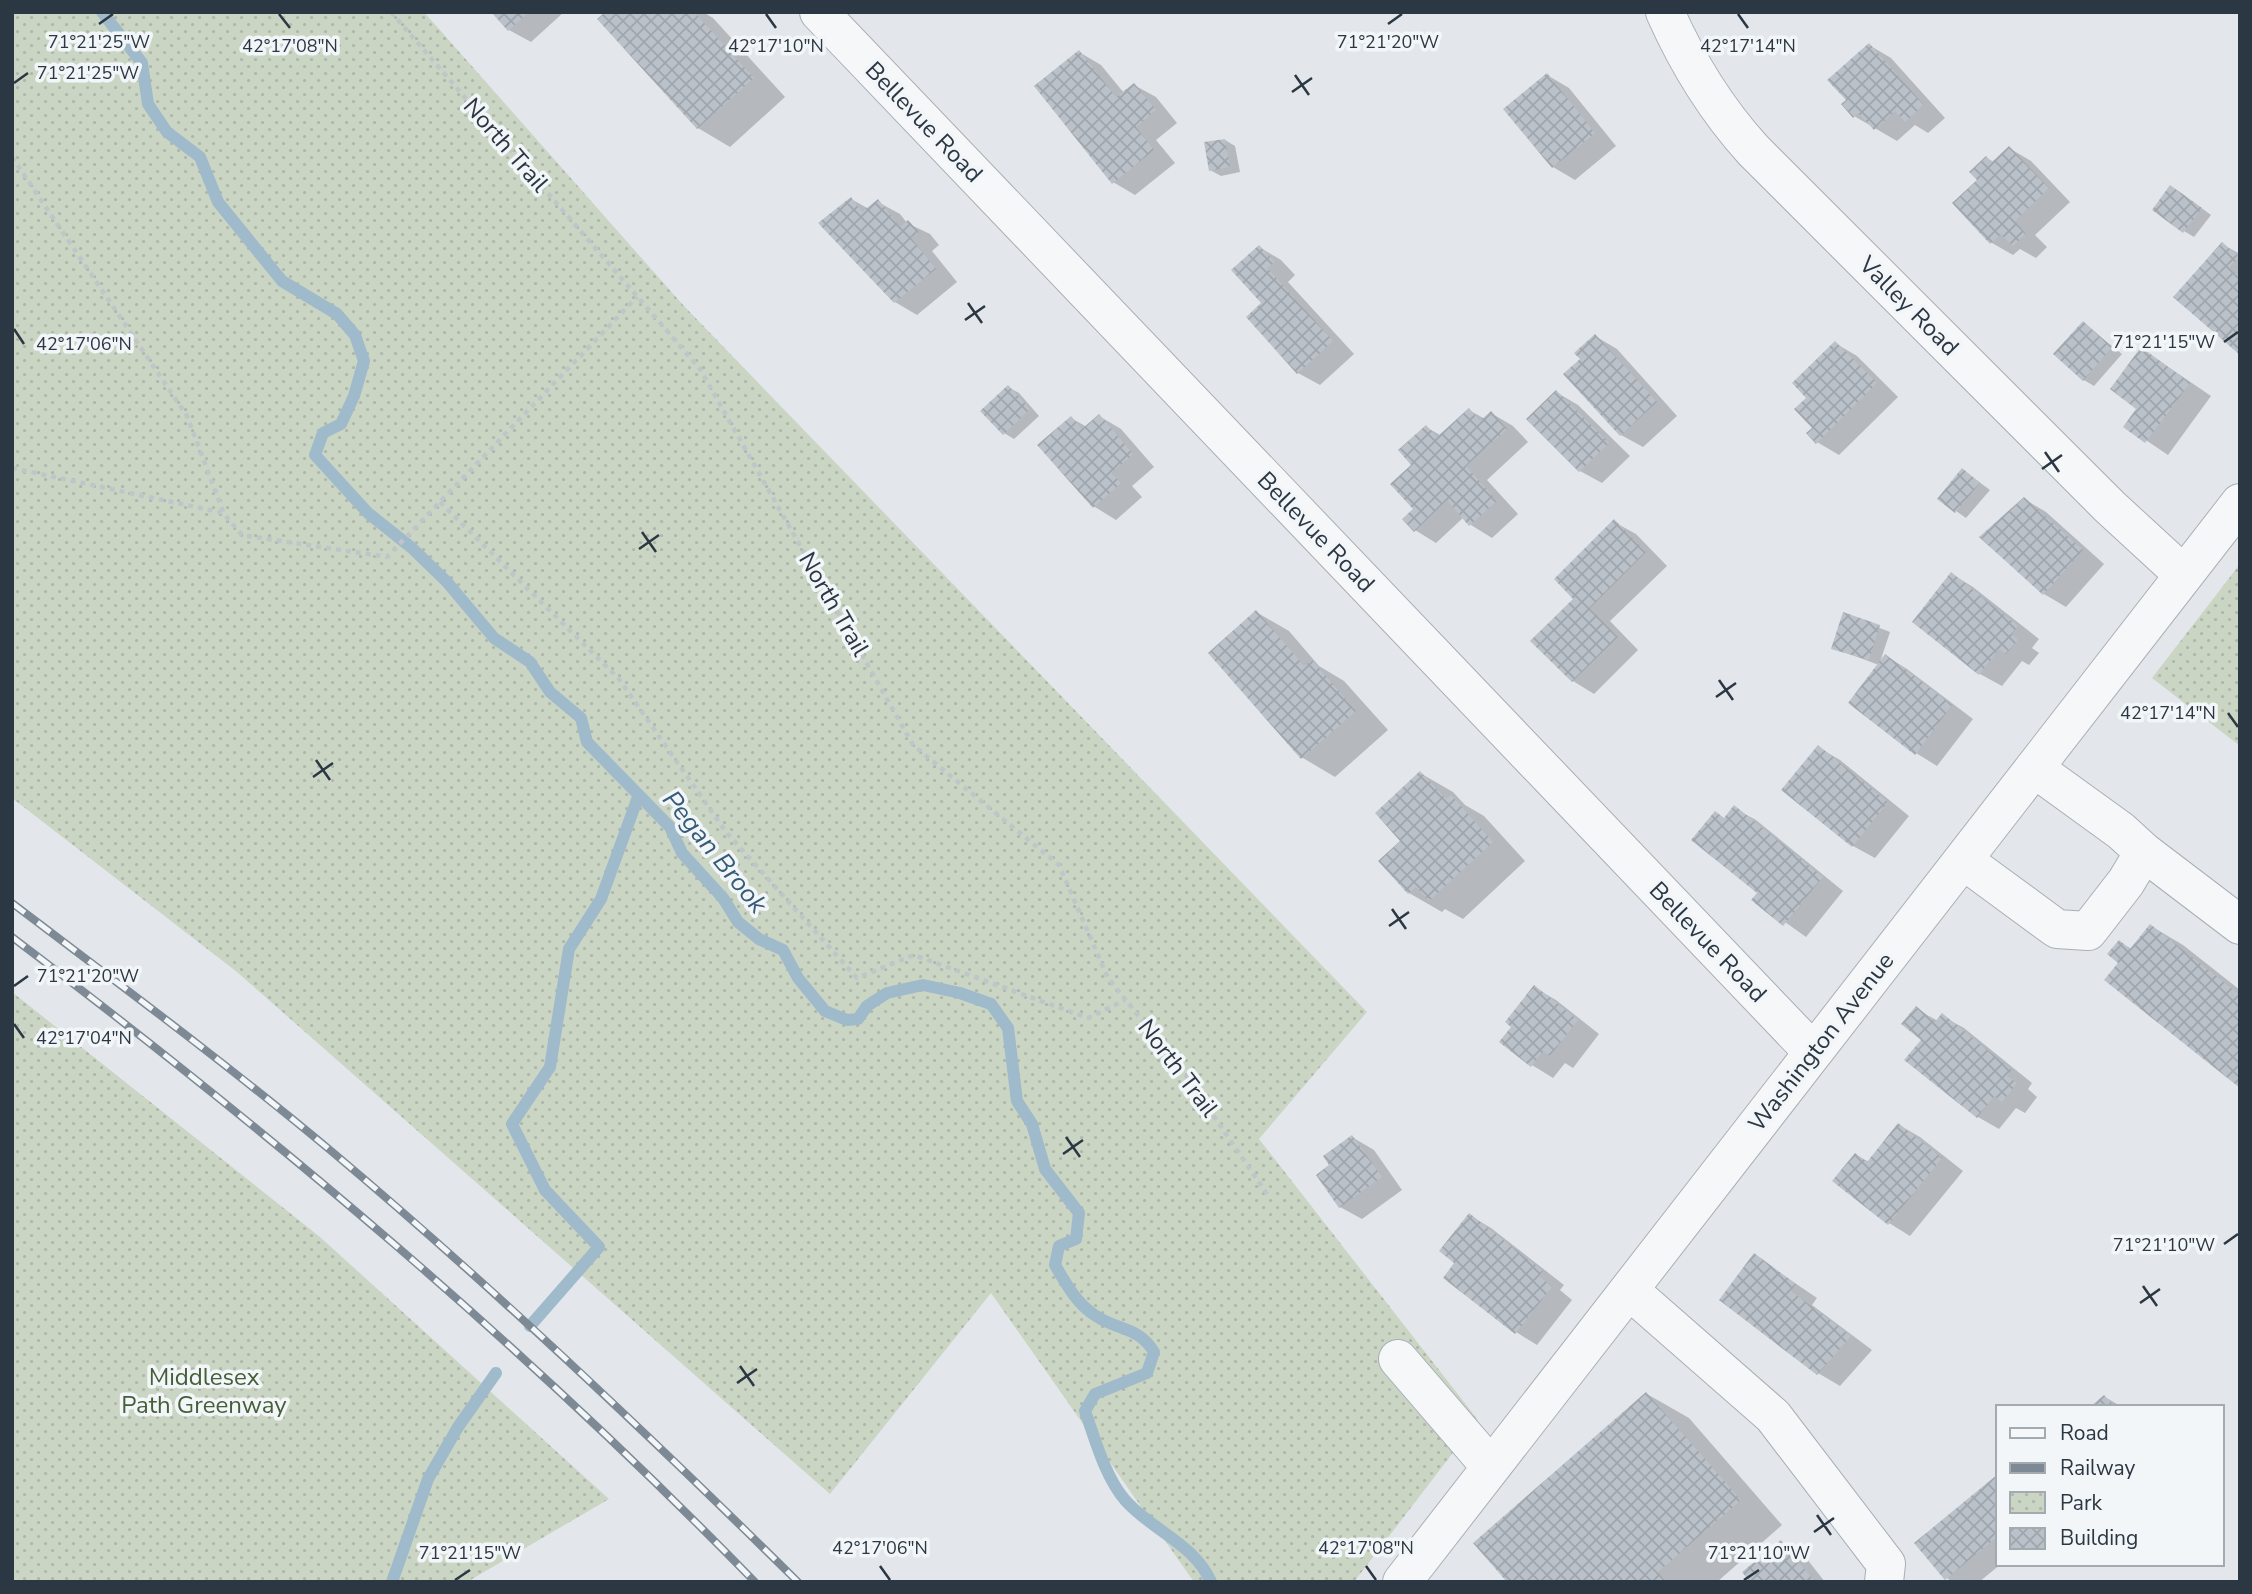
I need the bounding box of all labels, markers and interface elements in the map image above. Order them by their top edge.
text: 71°21'25"W [48,30,150,54]
text: 71°21'20"W [1337,30,1439,54]
text: 42°17'08"N [242,34,338,58]
text: 42°17'10"N [728,34,824,58]
text: 42°17'14"N [1700,34,1796,58]
street label: Bellevue Road [858,55,990,189]
text: 71°21'25"W [37,61,139,85]
street label: North Trail [456,91,556,199]
street label: Valley Road [1851,248,1966,363]
text: 71°21'15"W [2113,330,2215,354]
text: 42°17'06"N [36,332,132,356]
street label: Bellevue Road [1250,465,1382,599]
street label: North Trail [791,546,877,662]
text: 42°17'14"N [2120,701,2216,725]
water label: Pegan Brook [655,783,776,922]
street label: Bellevue Road [1642,875,1774,1009]
street label: Washington Avenue [1741,946,1901,1138]
text: 71°21'20"W [37,964,139,988]
street label: North Trail [1131,1012,1225,1124]
text: 42°17'04"N [36,1026,132,1050]
text: 71°21'10"W [2113,1233,2215,1257]
park label: Middlesex Path Greenway [121,1361,287,1421]
legend [1996,1405,2224,1566]
text: Road [2060,1419,2109,1447]
text: Railway [2060,1454,2135,1482]
text: Park [2060,1489,2102,1517]
text: Building [2060,1524,2138,1552]
text: 42°17'06"N [832,1536,928,1560]
text: 42°17'08"N [1318,1536,1414,1560]
text: 71°21'15"W [419,1541,521,1565]
text: 71°21'10"W [1708,1541,1810,1565]

